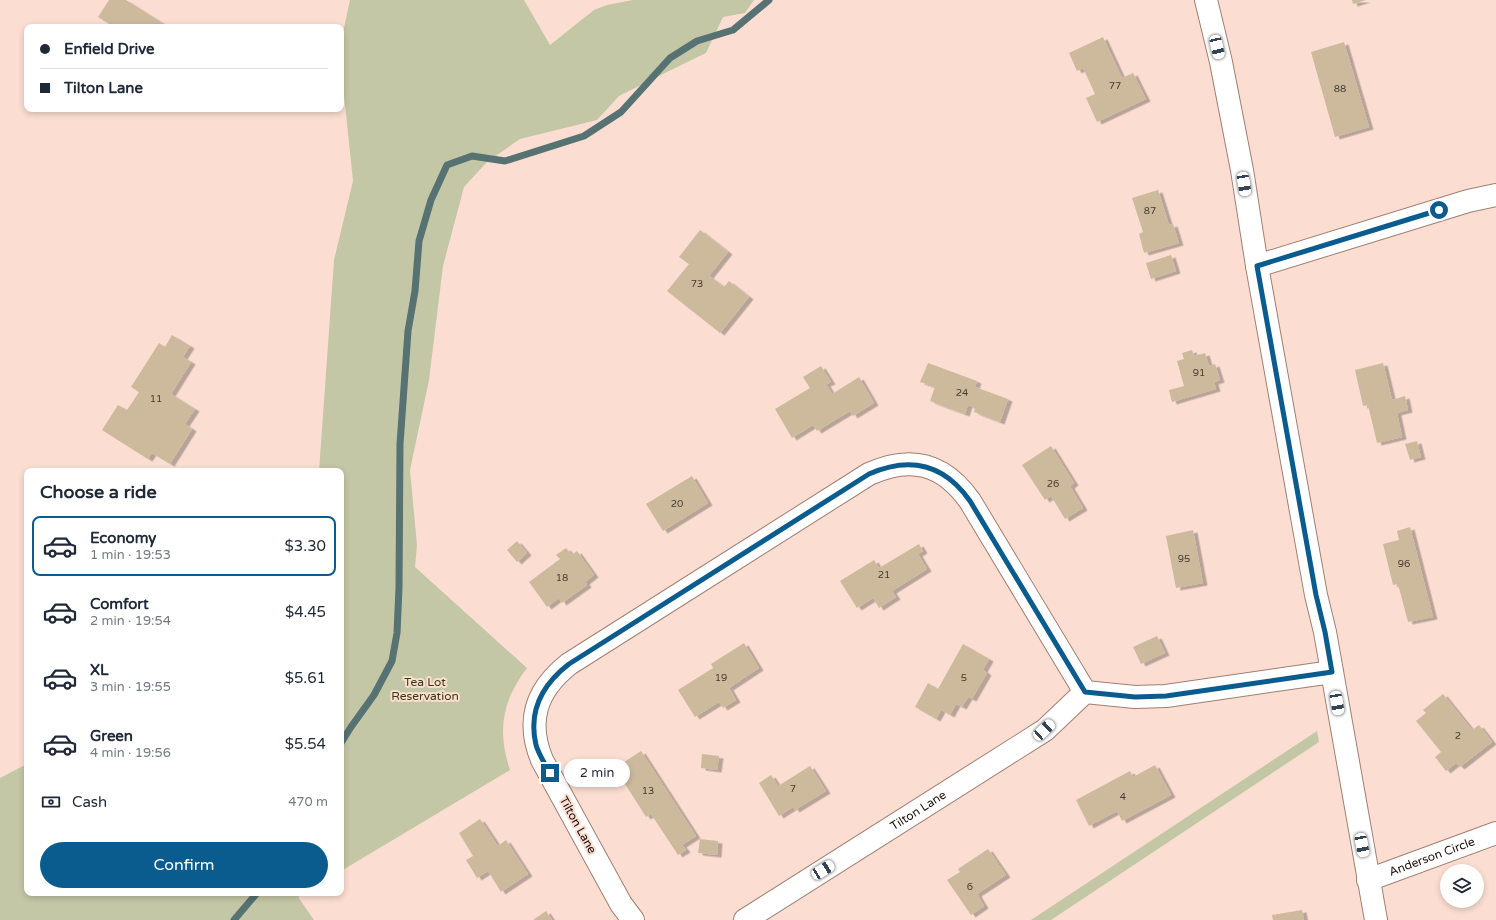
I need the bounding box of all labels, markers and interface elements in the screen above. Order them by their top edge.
car [1208,34,1226,60]
text: Enfield Drive [64,40,155,58]
text: Tilton Lane [64,79,143,97]
house number: 77 [1109,80,1121,92]
house number: 88 [1334,83,1346,95]
car [1236,171,1252,197]
route start [1430,201,1448,219]
house number: 87 [1144,205,1156,217]
house number: 73 [691,278,703,290]
house number: 91 [1193,367,1205,379]
house number: 24 [956,387,968,399]
house number: 11 [150,393,162,405]
house number: 26 [1047,478,1059,490]
text: Choose a ride [40,481,157,503]
house number: 20 [671,498,683,510]
icon: car [42,528,78,564]
text: Economy [90,529,156,547]
text: $3.30 [285,537,326,555]
text: 1 min · 19:53 [90,547,171,563]
house number: 95 [1178,553,1190,565]
house number: 96 [1398,558,1410,570]
house number: 21 [878,569,890,581]
house number: 18 [556,572,568,584]
icon: car [42,594,78,630]
text: Comfort [90,595,149,613]
text: $4.45 [285,603,326,621]
text: 2 min · 19:54 [90,613,171,629]
icon: car [42,660,78,696]
text: XL [90,661,109,679]
text: $5.61 [285,669,326,687]
house number: 19 [715,672,727,684]
house number: 5 [961,672,967,684]
park label: Tea Lot Reservation [391,675,459,703]
text: 3 min · 19:55 [90,679,171,695]
car [1329,690,1345,716]
car [1031,717,1057,743]
icon: car [42,726,78,762]
text: Green [90,727,133,745]
house number: 2 [1455,730,1461,742]
text: $5.54 [285,735,326,753]
text: 4 min · 19:56 [90,745,171,761]
callout: 2 min [564,759,630,787]
route end [541,764,559,782]
text: 2 min [580,765,614,781]
house number: 7 [790,783,796,795]
house number: 13 [642,785,654,797]
street label: Tilton Lane [888,787,949,833]
icon: cash [40,791,62,813]
house number: 4 [1120,791,1126,803]
text: Cash [72,793,107,811]
text: 470 m [288,794,328,810]
street label: Tilton Lane [557,794,600,856]
car [1354,832,1370,858]
street label: Anderson Circle [1387,834,1477,879]
button: Confirm [40,842,328,888]
car [810,859,836,881]
map controls [1440,864,1484,908]
button: layers [1440,864,1484,908]
house number: 6 [967,881,973,893]

